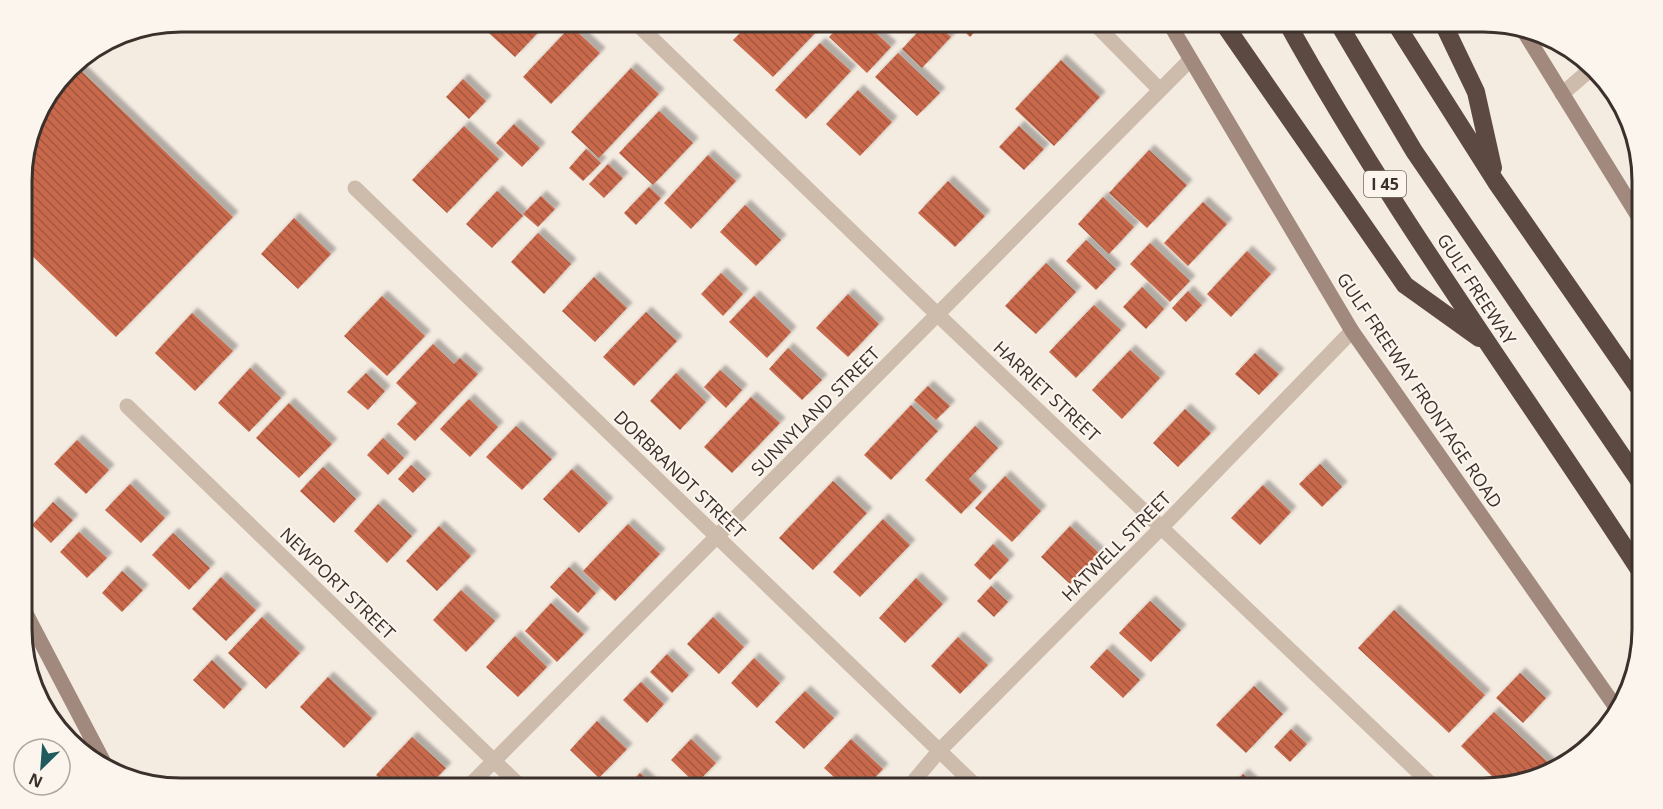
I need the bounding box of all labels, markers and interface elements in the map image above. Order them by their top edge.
road number: I 45 [1364,171,1406,197]
street label: GULF FREEWAY [1432,229,1522,350]
street label: GULF FREEWAY FRONTAGE ROAD [1332,268,1508,512]
street label: HARRIET STREET [989,335,1105,447]
street label: SUNNYLAND STREET [745,341,885,481]
street label: DORBRANDT STREET [609,405,751,543]
street label: HATWELL STREET [1056,486,1176,606]
street label: NEWPORT STREET [275,522,401,644]
north arrow [12,737,72,797]
text: N [25,768,46,793]

